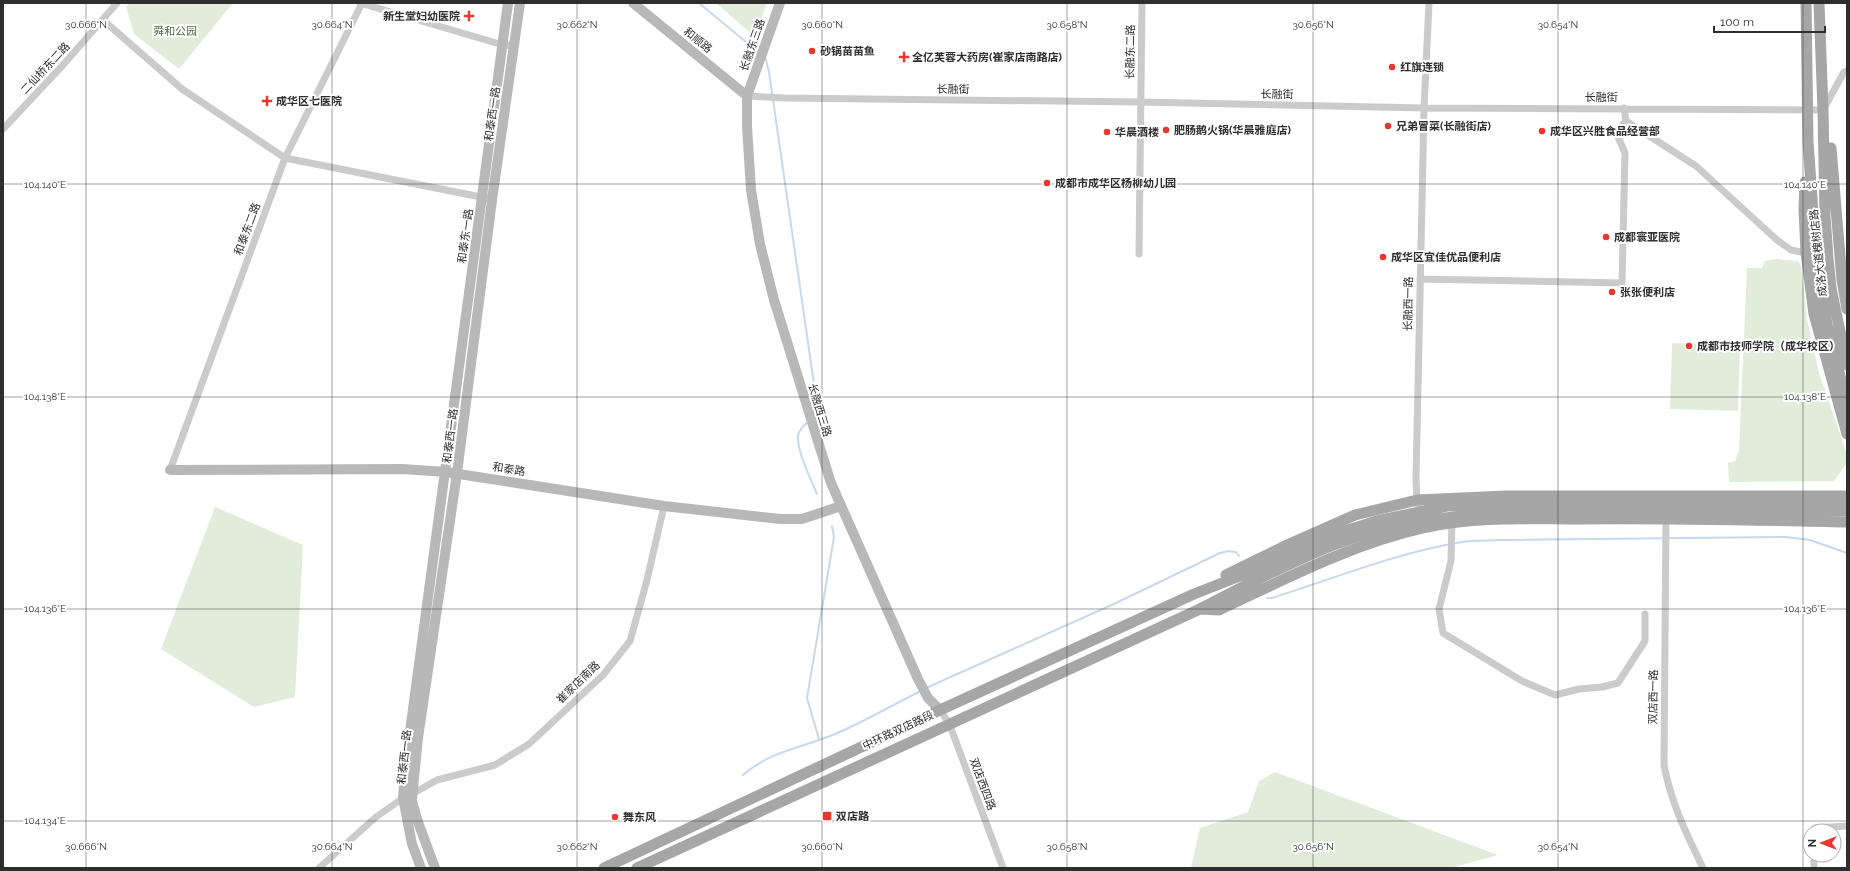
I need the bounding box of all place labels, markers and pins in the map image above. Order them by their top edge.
place label: 新生堂妇幼医院 [383,10,460,23]
marker: 新生堂妇幼医院 [463,10,475,22]
place label: 砂锅苗苗鱼 [820,45,875,58]
marker: 砂锅苗苗鱼 [807,46,817,56]
place label: 全亿芙蓉大药房(崔家店南路店) [912,51,1062,64]
marker: 全亿芙蓉大药房(崔家店南路店) [899,52,909,62]
place label: 红旗连锁 [1400,61,1444,74]
marker: 红旗连锁 [1387,62,1397,72]
marker: 成华区七医院 [261,95,273,107]
place label: 成华区七医院 [276,95,342,108]
place label: 兄弟冒菜(长融街店) [1396,120,1491,133]
marker: 兄弟冒菜(长融街店) [1383,121,1393,131]
place label: 肥肠鹅火锅(华晨雅庭店) [1174,124,1291,137]
marker: 肥肠鹅火锅(华晨雅庭店) [1161,125,1171,135]
place label: 成华区兴胜食品经营部 [1550,125,1660,138]
place label: 华晨酒楼 [1115,126,1159,139]
marker: 成华区兴胜食品经营部 [1537,126,1547,136]
marker: 华晨酒楼 [1102,127,1112,137]
place label: 成都市成华区杨柳幼儿园 [1055,177,1176,190]
marker: 成都市成华区杨柳幼儿园 [1042,178,1052,188]
place label: 成都寰亚医院 [1614,231,1680,244]
marker: 成都寰亚医院 [1601,232,1611,242]
place label: 成华区宜佳优品便利店 [1391,251,1501,264]
marker: 成华区宜佳优品便利店 [1378,252,1388,262]
place label: 张张便利店 [1620,286,1675,299]
marker: 张张便利店 [1607,287,1617,297]
place label: 成都市技师学院（成华校区） [1697,340,1840,353]
marker: 成都市技师学院（成华校区） [1684,341,1694,351]
marker: 双店路 [821,810,833,822]
place label: 双店路 [836,810,870,823]
place label: 舞东风 [623,811,656,824]
marker: 舞东风 [610,812,620,822]

